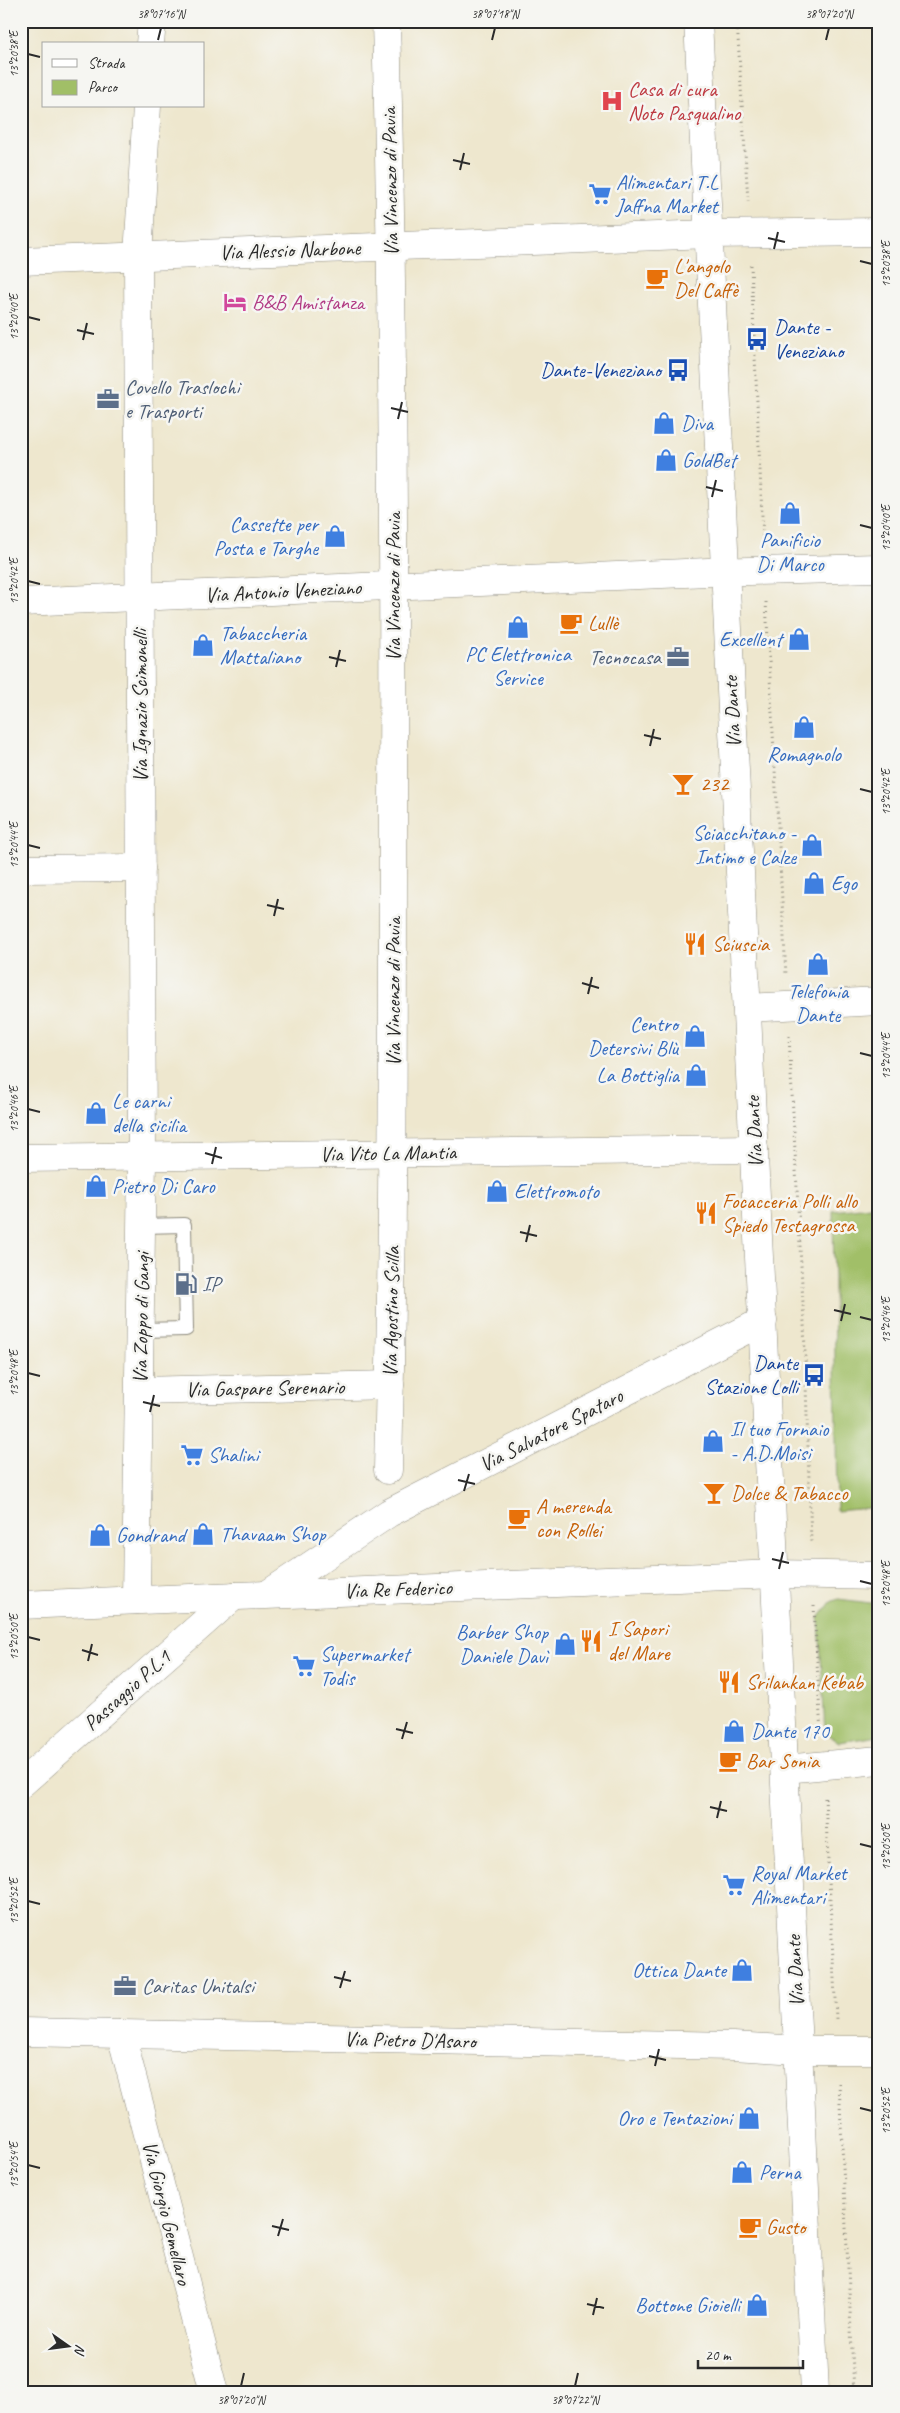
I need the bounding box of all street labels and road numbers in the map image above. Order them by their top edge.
street label: Via Vincenzo di Pavia [376,105,404,257]
street label: Via Alessio Narbone [219,235,362,265]
street label: Via Vincenzo di Pavia [380,510,406,661]
street label: Via Antonio Veneziano [204,574,363,608]
street label: Via Ignazio Scimonelli [127,626,153,783]
street label: Via Dante [717,673,747,748]
street label: Via Vincenzo di Pavia [380,915,406,1066]
street label: Via Dante [739,1093,769,1168]
street label: Via Vito La Mantia [320,1139,458,1167]
street label: Via Agostino Scilla [377,1245,405,1378]
street label: Via Zoppo di Gangi [127,1249,155,1384]
street label: Via Gaspare Serenario [185,1374,346,1402]
street label: Via Salvatore Spataro [475,1382,629,1477]
street label: Via Re Federico [344,1574,454,1604]
street label: Passaggio P.L.1 [78,1643,177,1736]
street label: Via Dante [780,1932,810,2007]
street label: Via Pietro D'Asaro [344,2026,479,2054]
street label: Via Giorgio Gemellaro [137,2138,198,2289]

